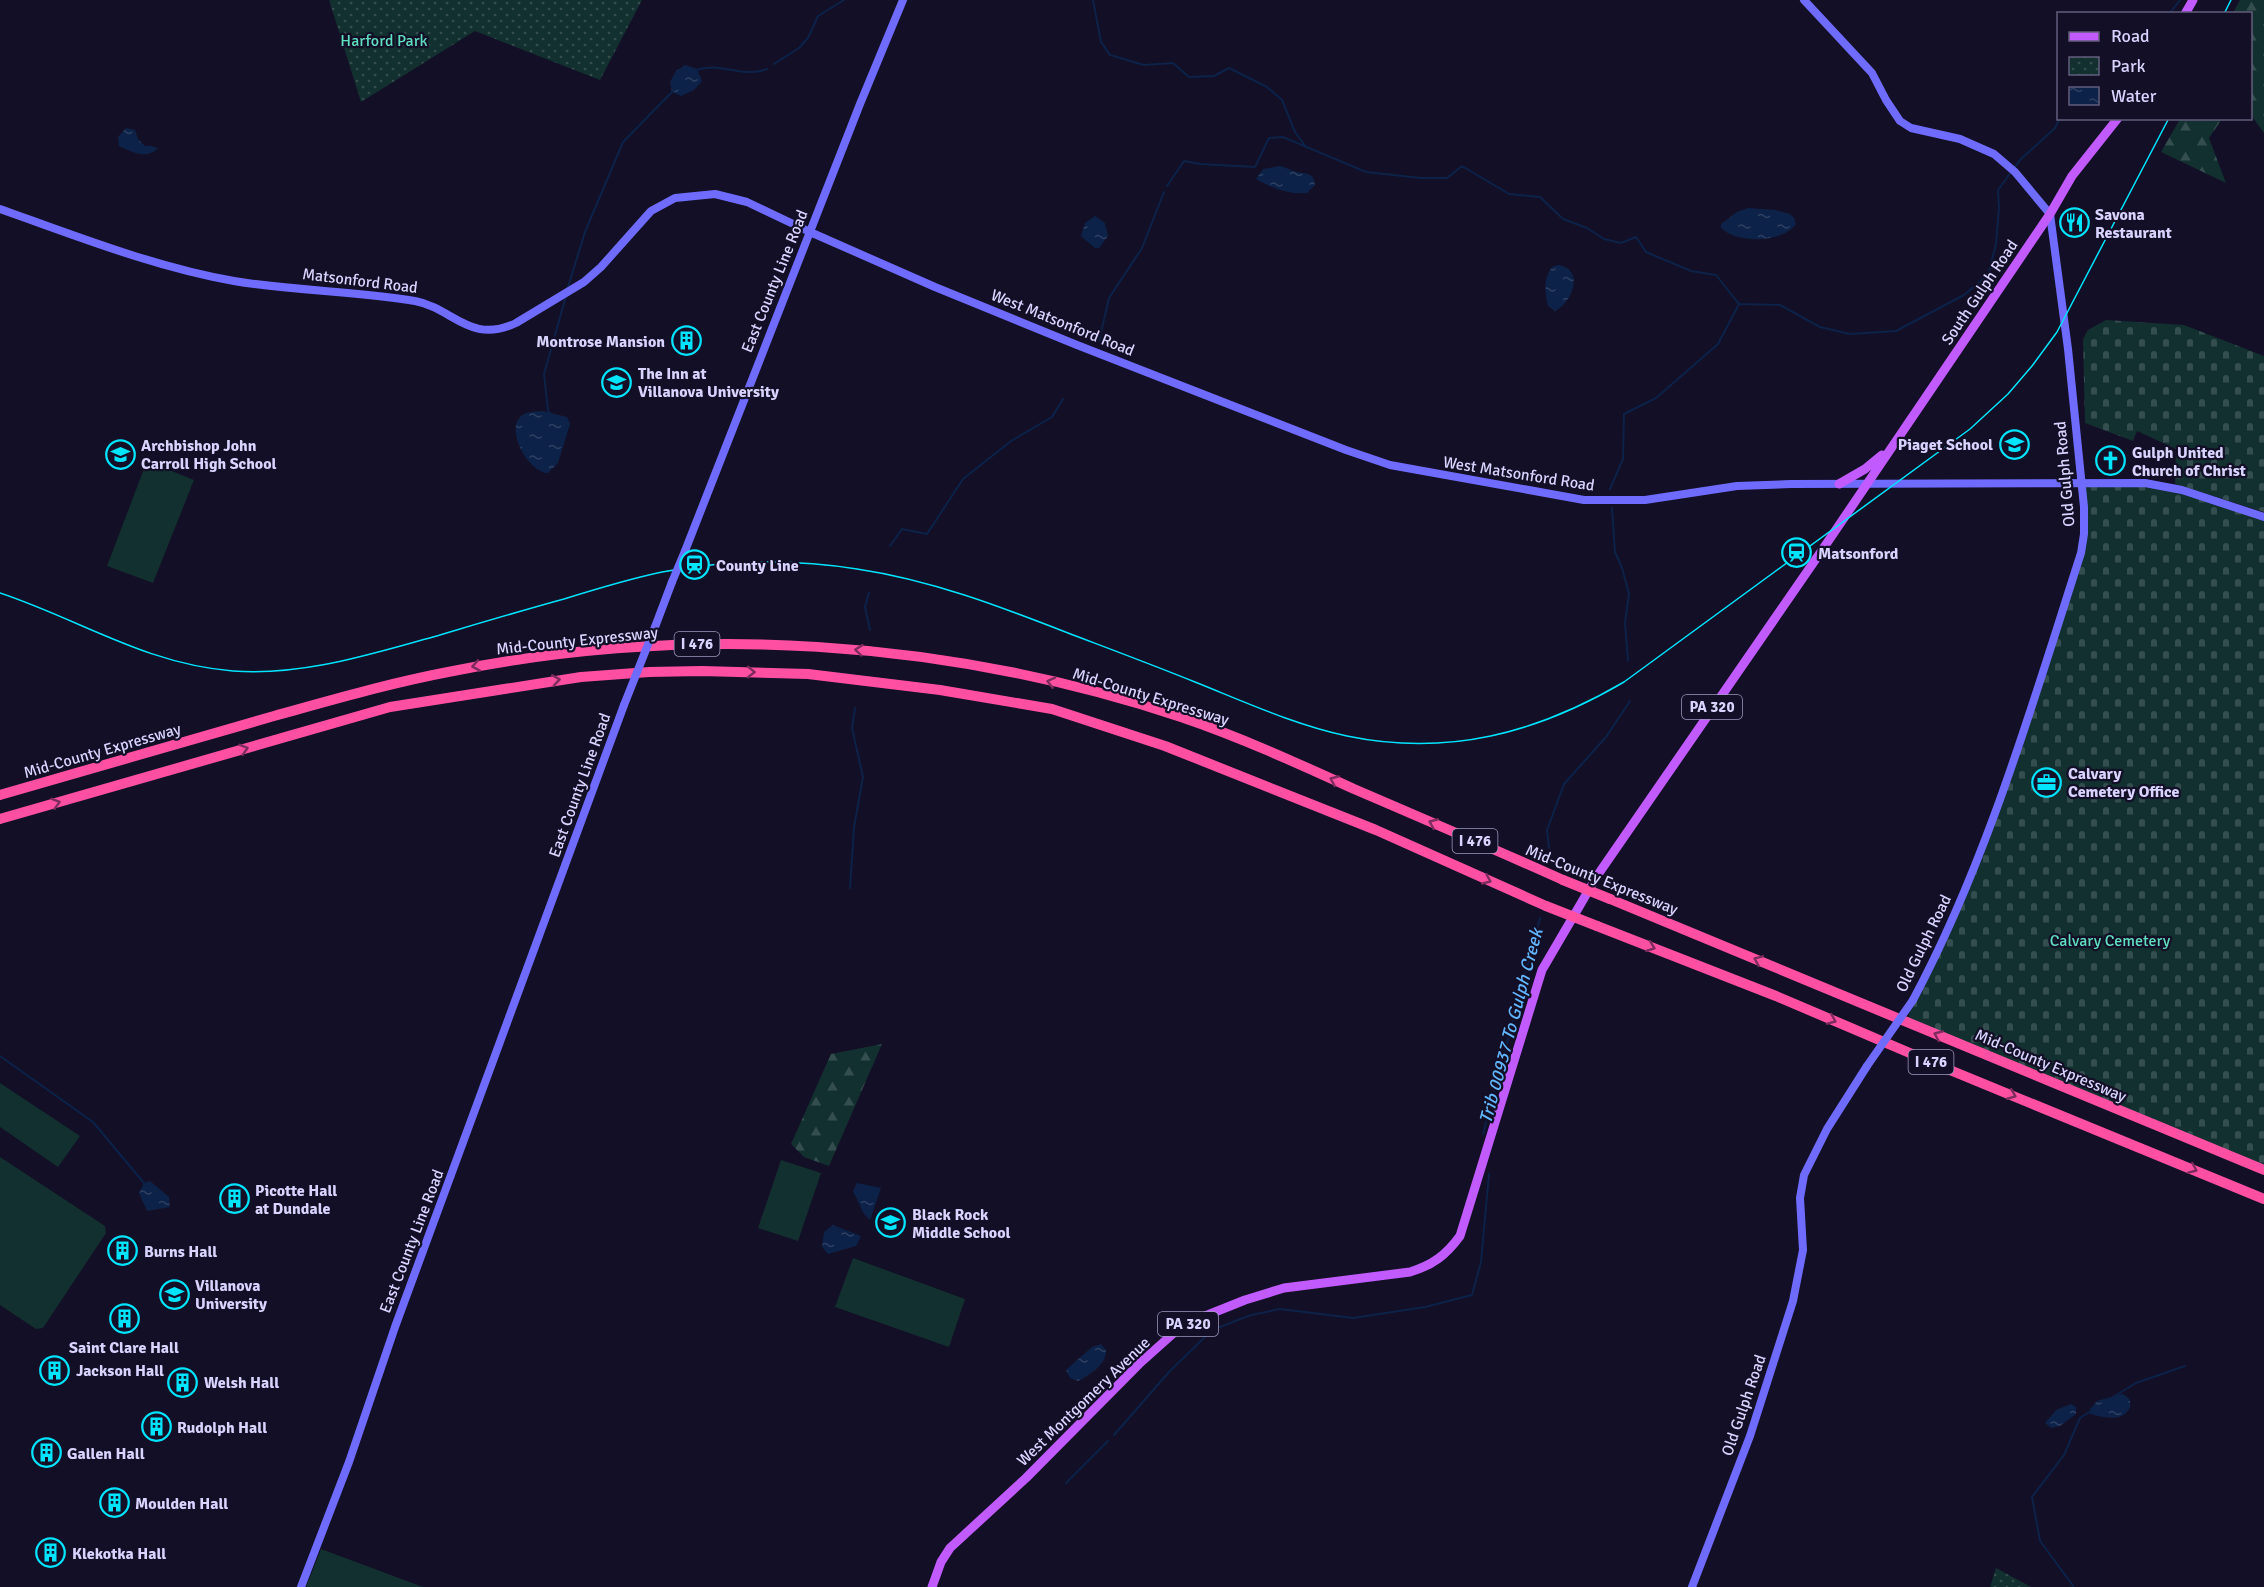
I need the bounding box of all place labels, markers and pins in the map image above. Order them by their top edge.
place label: Savona Restaurant [2095,205,2172,243]
restaurant icon: Savona Restaurant [2058,207,2090,239]
building icon: Montrose Mansion [670,325,702,357]
place label: Montrose Mansion [536,332,665,352]
place label: The Inn at Villanova University [638,364,779,402]
school or university icon: The Inn at Villanova University [601,366,633,398]
school or university icon: Piaget School [1998,428,2030,460]
place label: Piaget School [1898,435,1993,455]
place label: Archbishop John Carroll High School [141,436,277,474]
school or university icon: Archbishop John Carroll High School [104,438,136,470]
place label: Gulph United Church of Christ [2132,443,2246,481]
church icon: Gulph United Church of Christ [2095,445,2127,477]
station icon: Matsonford [1781,537,1813,569]
place label: Matsonford [1818,544,1899,564]
station icon: County Line [679,549,711,581]
place label: County Line [716,556,799,576]
place label: Calvary Cemetery Office [2068,764,2180,802]
office icon: Calvary Cemetery Office [2031,766,2063,798]
place label: Picotte Hall at Dundale [255,1181,337,1219]
building icon: Picotte Hall at Dundale [218,1183,250,1215]
place label: Black Rock Middle School [912,1205,1011,1243]
school or university icon: Black Rock Middle School [875,1207,907,1239]
building icon: Burns Hall [107,1235,139,1267]
place label: Burns Hall [144,1242,217,1262]
place label: Villanova University [195,1276,267,1314]
school or university icon: Villanova University [158,1278,190,1310]
building icon: Saint Clare Hall [108,1303,140,1335]
place label: Saint Clare Hall [69,1338,179,1358]
building icon: Jackson Hall [39,1354,71,1386]
place label: Jackson Hall [76,1361,164,1381]
building icon: Welsh Hall [167,1366,199,1398]
place label: Welsh Hall [204,1373,279,1393]
building icon: Rudolph Hall [140,1411,172,1443]
place label: Rudolph Hall [177,1418,267,1438]
building icon: Gallen Hall [30,1437,62,1469]
place label: Gallen Hall [67,1444,145,1464]
building icon: Moulden Hall [98,1487,130,1519]
place label: Moulden Hall [135,1494,228,1514]
building icon: Klekotka Hall [35,1537,67,1569]
place label: Klekotka Hall [72,1544,166,1564]

